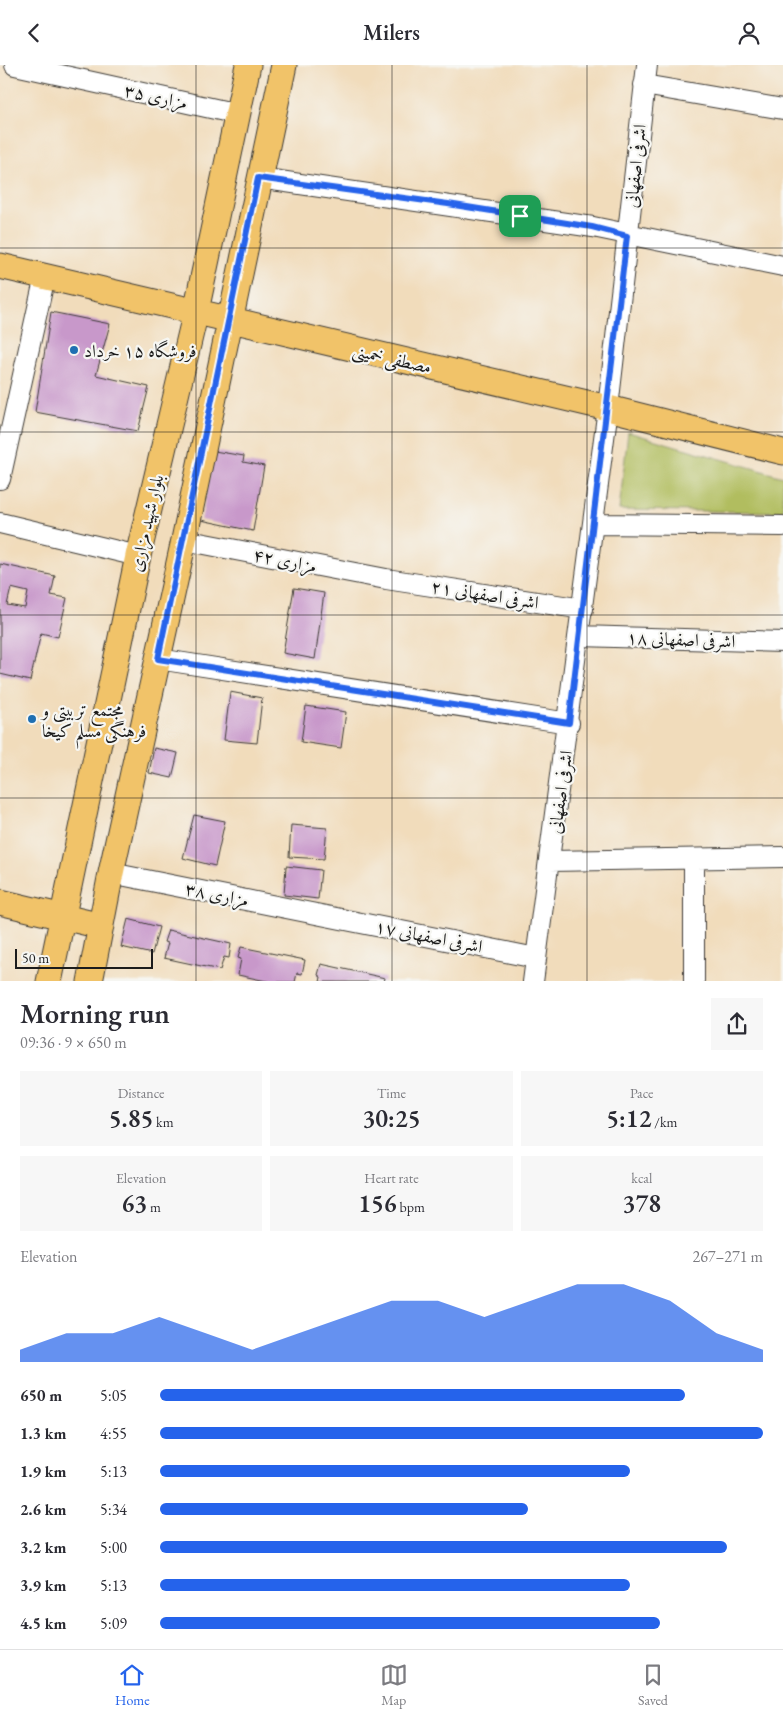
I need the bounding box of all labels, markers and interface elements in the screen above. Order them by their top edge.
text: Milers [363,18,420,47]
icon: back [20,19,48,47]
icon: person [735,19,763,47]
street label: مزاری ۳۵ [122,78,190,116]
street label: اشرفی اصفهانی [619,123,652,209]
pin [499,195,541,237]
icon: arrive [506,202,534,230]
street label: مصطفی خمینی [350,338,434,380]
place label: فروشگاه ۱۵ خرداد [84,339,197,363]
marker: فروشگاه ۱۵ خرداد [68,344,80,356]
street label: بلوار شهید مزاری [124,472,170,574]
street label: مزاری ۴۲ [251,543,319,579]
street label: اشرفی اصفهانی ۲۱ [429,574,541,615]
street label: اشرفی اصفهانی ۱۸ [626,626,736,653]
place label: مجتمع تربیتی و فرهنگی مسلم کیخا [40,698,146,749]
marker: مجتمع تربیتی و فرهنگی مسلم کیخا [26,713,38,725]
street label: اشرفی اصفهانی [543,749,578,835]
street label: مزاری ۳۸ [183,877,251,913]
street label: اشرفی اصفهانی ۱۷ [373,914,485,959]
scale bar [15,947,152,970]
text: 50 m [22,949,49,967]
text: Morning run [20,995,170,1031]
button: share [711,998,763,1050]
text: 09:36 · 9 × 650 m [20,1032,127,1053]
text: Distance [118,1084,165,1102]
text: Time [377,1084,406,1102]
text: Pace [630,1084,654,1102]
text: 5.85 [109,1102,153,1134]
text: 30:25 [362,1102,421,1134]
text: 5:12 [606,1102,652,1134]
text: km [153,1113,174,1131]
text: /km [652,1113,677,1131]
text: Elevation [116,1169,166,1187]
text: Heart rate [364,1169,419,1187]
text: kcal [631,1169,652,1187]
text: 63 [121,1187,147,1219]
text: 156 [358,1187,397,1219]
text: 378 [623,1187,661,1219]
text: m [147,1198,161,1216]
text: bpm [397,1198,425,1216]
text: Elevation [20,1246,78,1267]
text: 267–271 m [692,1246,763,1267]
text: 650 m [20,1385,62,1406]
text: 5:05 [100,1385,127,1406]
text: 1.3 km [20,1423,66,1444]
text: 4:55 [100,1423,127,1444]
text: 1.9 km [20,1461,66,1482]
text: 5:13 [100,1461,127,1482]
text: 2.6 km [20,1499,66,1520]
text: 5:34 [100,1499,127,1520]
text: 3.2 km [20,1537,66,1558]
text: 5:00 [100,1537,127,1558]
text: 3.9 km [20,1575,66,1596]
text: 5:13 [100,1575,127,1596]
text: 4.5 km [20,1613,66,1634]
text: 5:09 [100,1613,127,1634]
tab: Home [115,1661,150,1709]
tab: Map [380,1661,408,1709]
tab: Saved [638,1661,668,1709]

